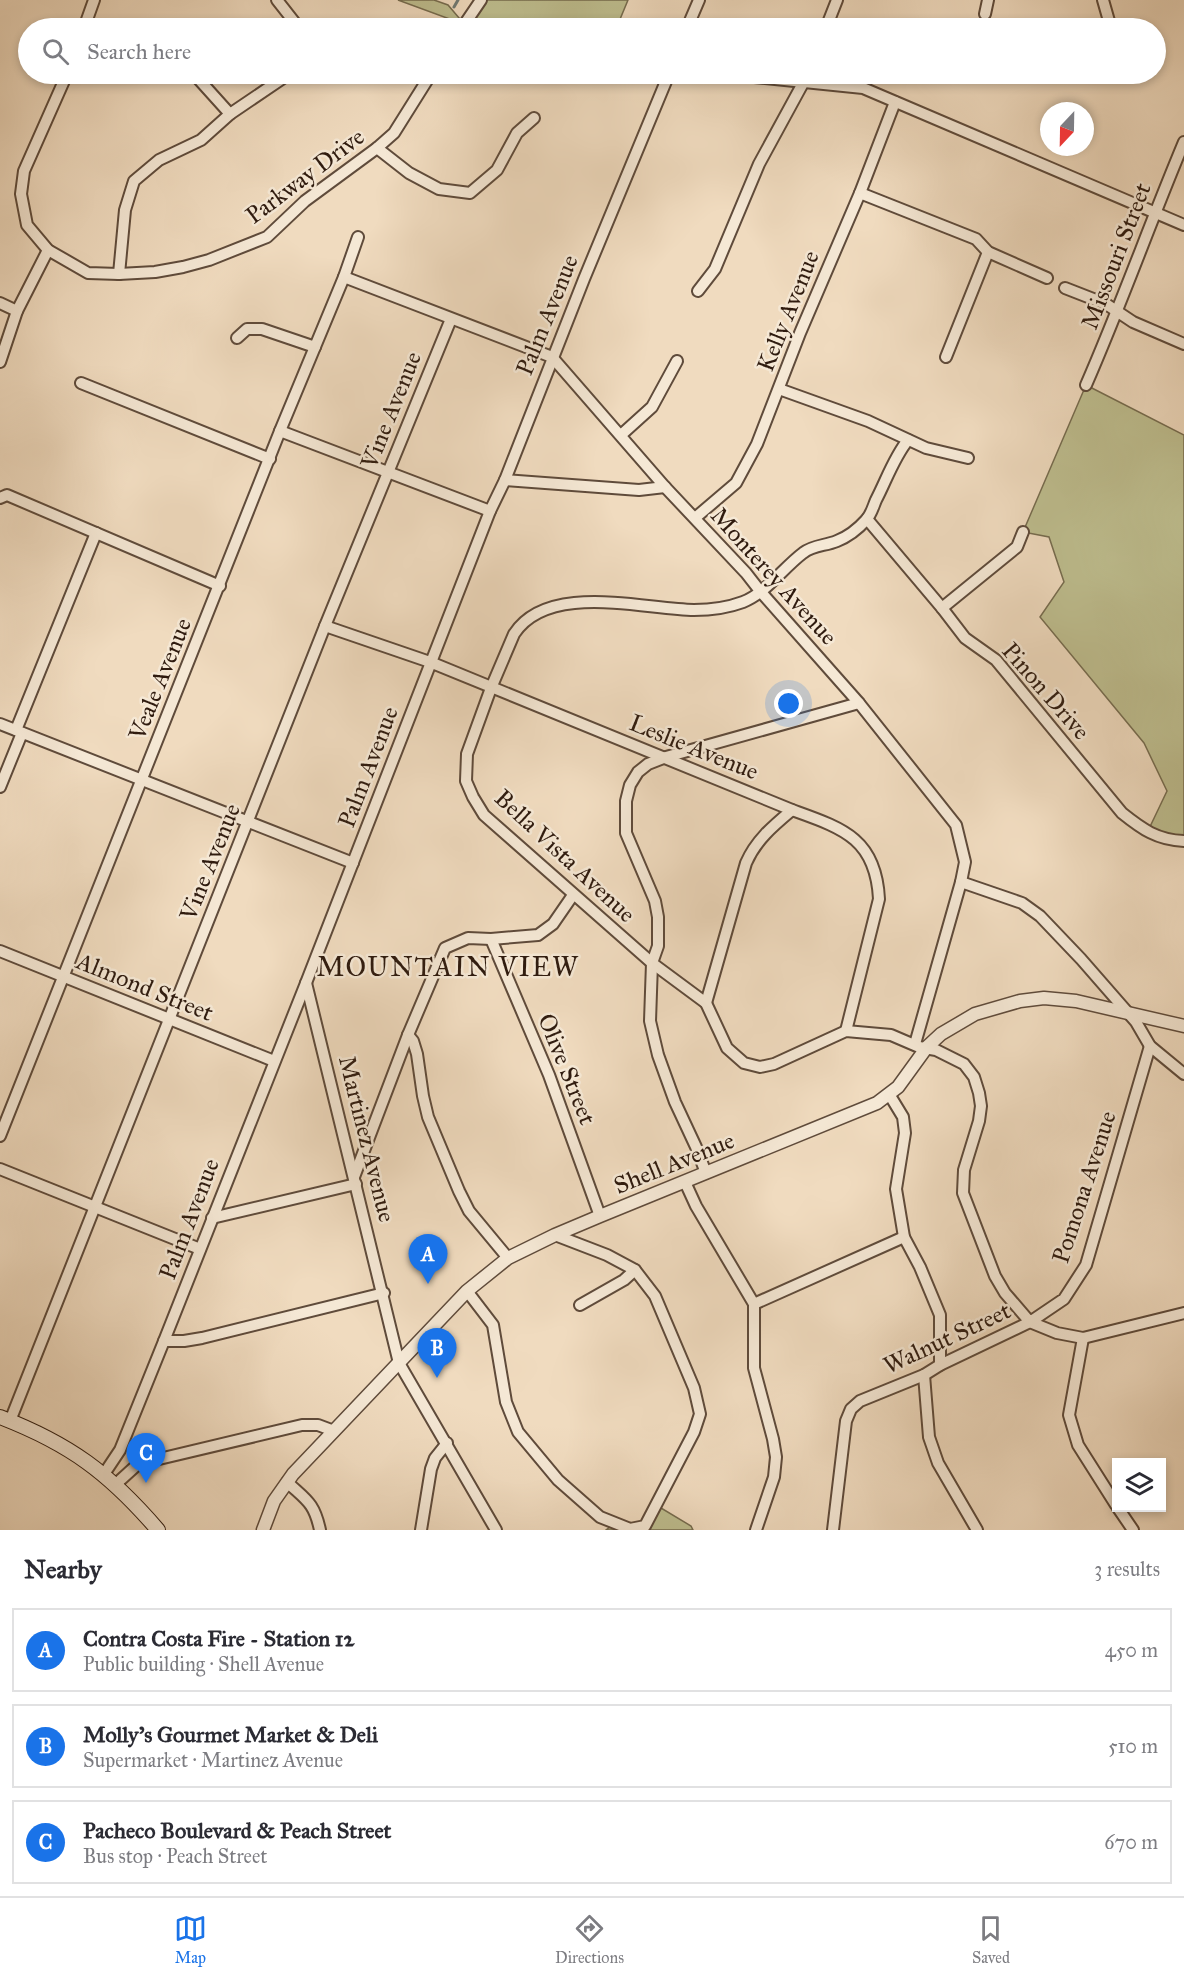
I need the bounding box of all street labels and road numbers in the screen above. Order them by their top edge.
street label: Parkway Drive [240,122,370,230]
street label: Missouri Street [1074,178,1158,333]
street label: Kelly Avenue [750,246,826,376]
street label: Palm Avenue [509,250,585,380]
street label: Vine Avenue [354,347,428,474]
street label: Monterey Avenue [704,501,844,651]
street label: Veale Avenue [122,614,198,745]
street label: Pinon Drive [996,636,1096,746]
street label: Palm Avenue [331,702,405,832]
street label: Leslie Avenue [625,707,763,787]
street label: Bella Vista Avenue [488,783,642,929]
street label: Vine Avenue [173,799,247,926]
street label: Almond Street [71,946,218,1028]
street label: Olive Street [531,1009,603,1129]
street label: Martinez Avenue [332,1053,402,1225]
street label: Pomona Avenue [1045,1107,1123,1267]
street label: Shell Avenue [609,1125,739,1201]
street label: Palm Avenue [152,1154,226,1284]
street label: Walnut Street [878,1295,1016,1381]

